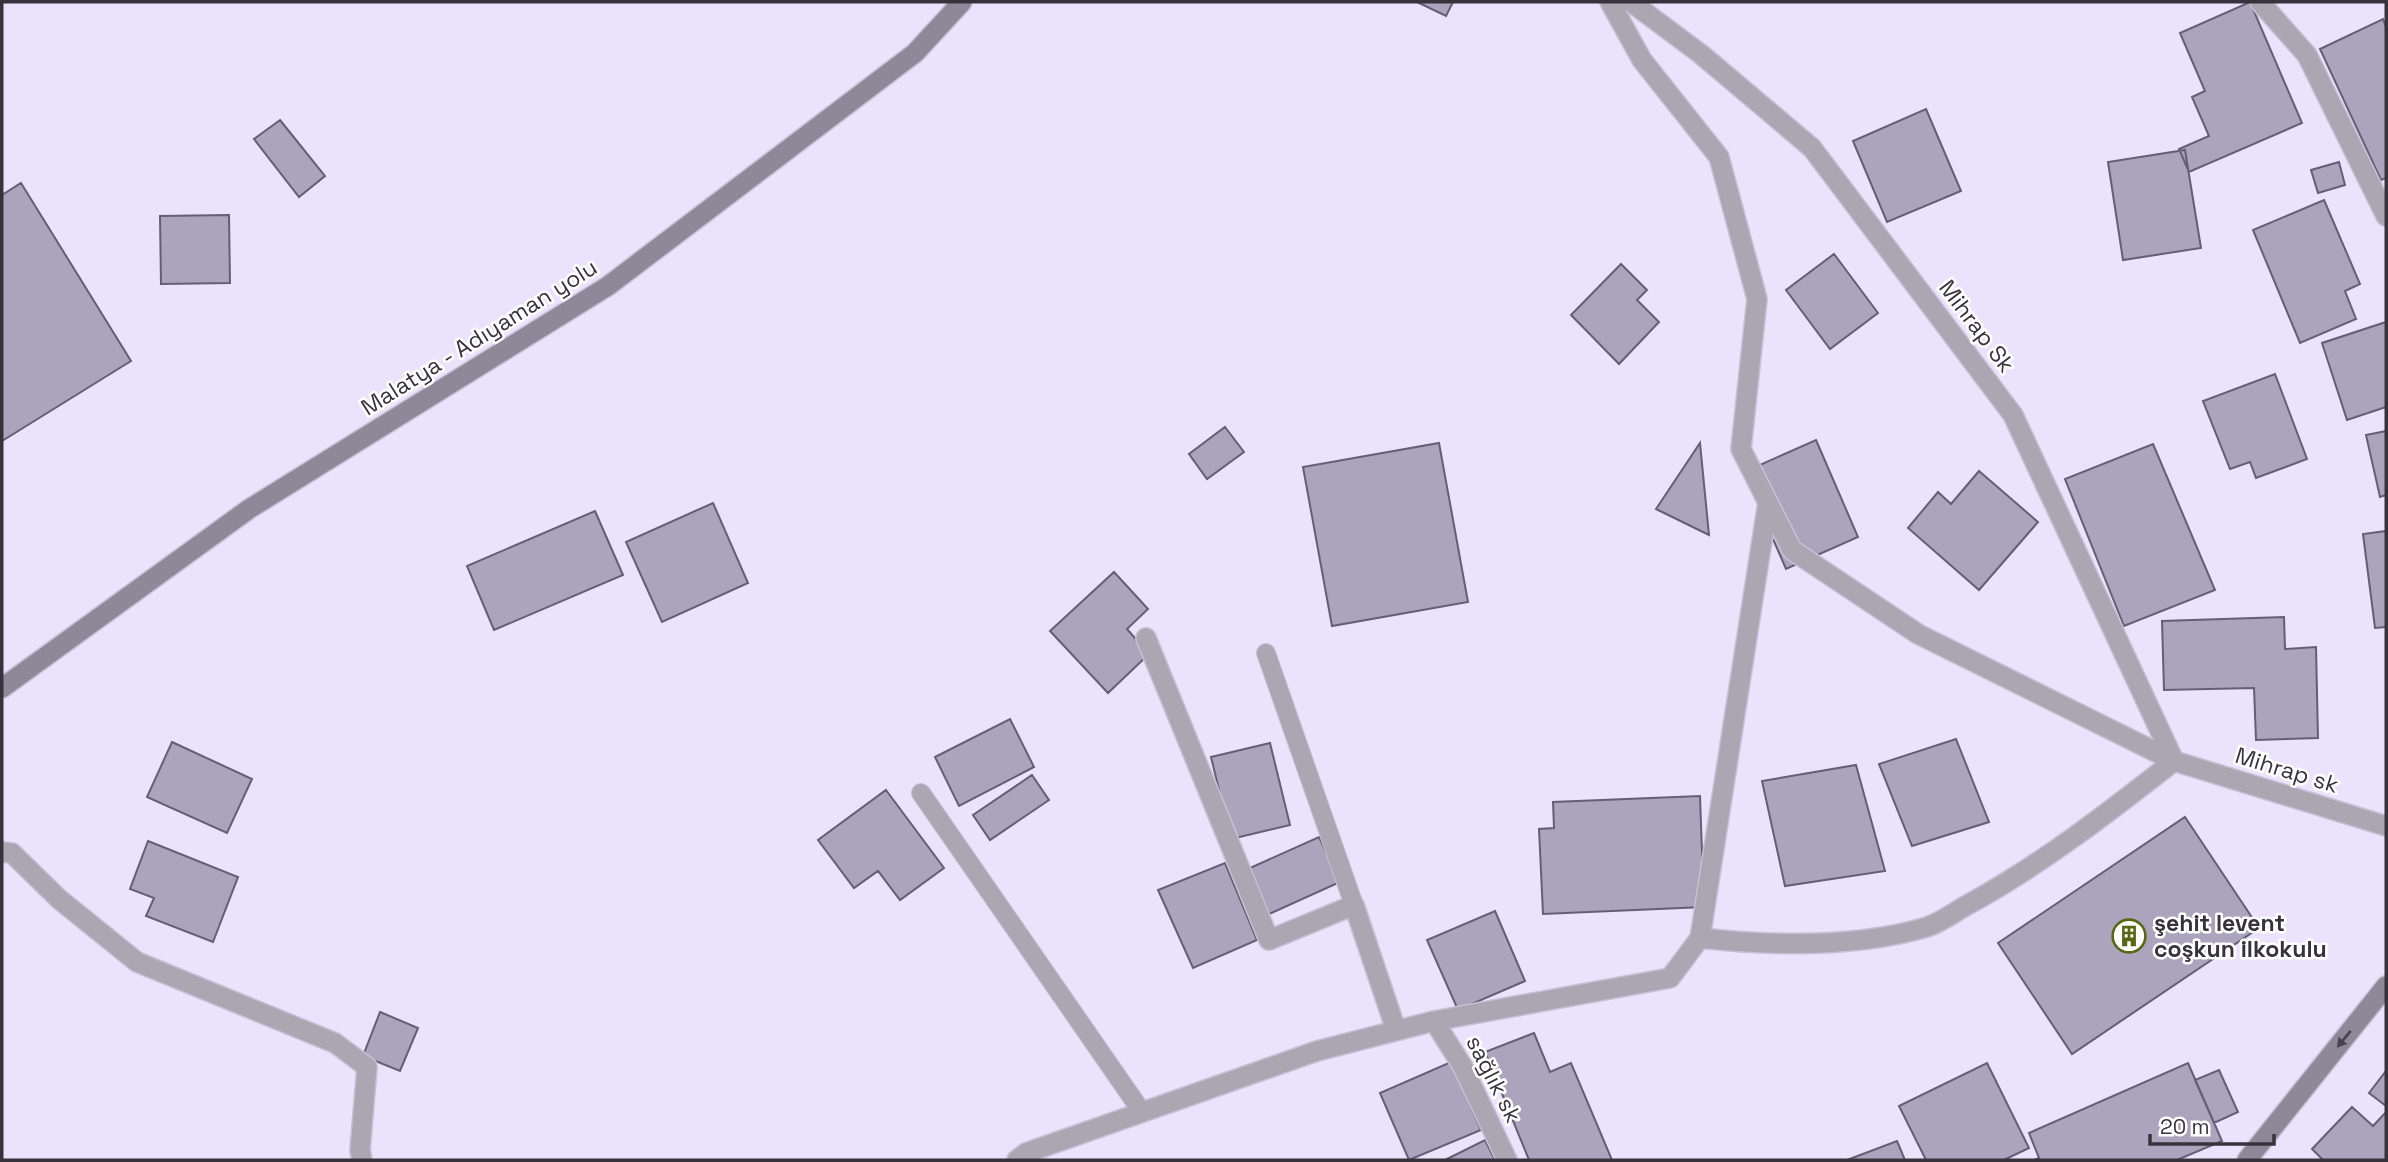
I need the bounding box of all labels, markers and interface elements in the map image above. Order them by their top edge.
street label: Malatya - Adıyaman yolu [355,252,603,422]
street label: Mihrap Sk [1932,274,2022,378]
street label: Mihrap sk [2232,740,2342,800]
place label: şehit levent coşkun ilkokulu [2154,908,2327,964]
building icon: şehit levent coşkun ilkokulu [2110,917,2148,955]
one-way arrow [2336,1029,2351,1047]
street label: sağlık sk [1459,1030,1529,1128]
scale bar [2150,1102,2274,1146]
text: 20 m [2160,1113,2210,1140]

